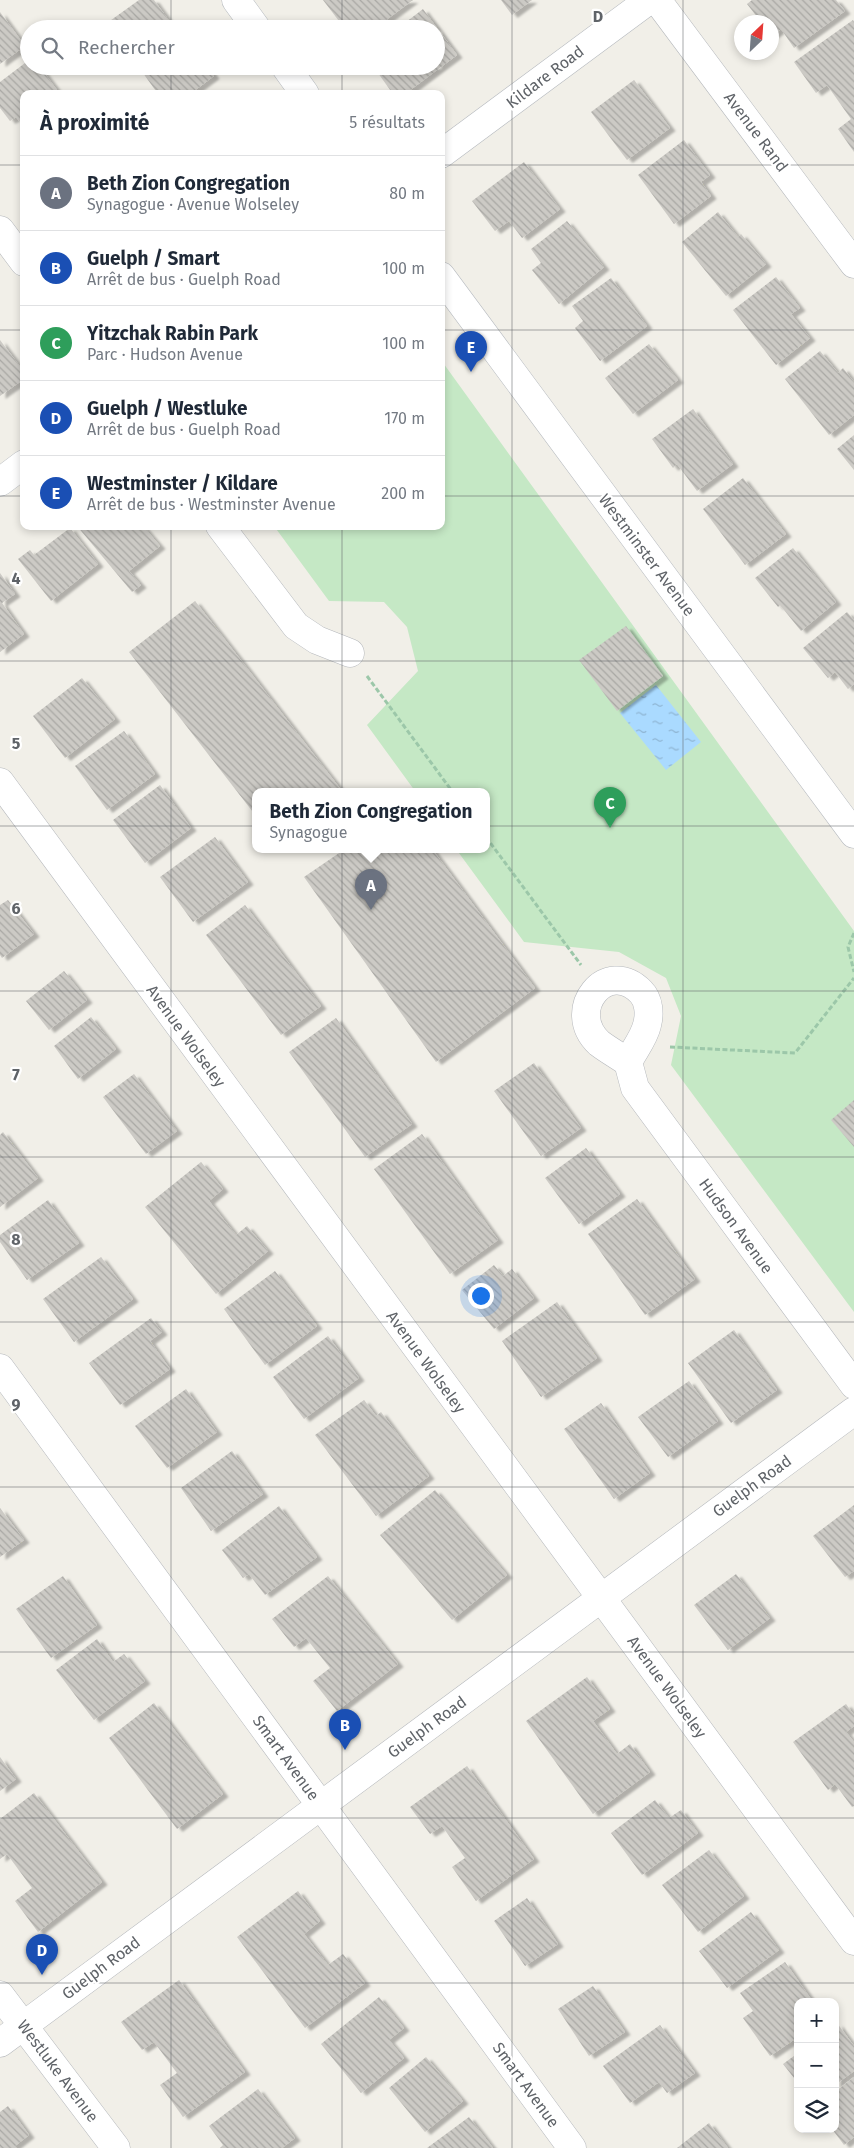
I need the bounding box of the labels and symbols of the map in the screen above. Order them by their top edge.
text: D [593,7,603,26]
north arrow [734,15,779,60]
street label: Kildare Road [502,42,588,112]
street label: Avenue Rand [720,89,792,175]
pin: E [455,331,487,372]
street label: Westminster Avenue [595,490,699,620]
text: 4 [11,569,21,588]
text: 5 [12,734,21,753]
pin: C [594,787,626,828]
pin: A [355,869,387,910]
text: 6 [11,899,21,918]
street label: Avenue Wolseley [143,981,230,1091]
text: 7 [12,1065,20,1084]
street label: Hudson Avenue [695,1175,777,1277]
text: 8 [11,1230,21,1249]
your location [468,1283,494,1309]
street label: Avenue Wolseley [383,1307,470,1417]
text: 9 [12,1395,21,1414]
street label: Guelph Road [709,1451,795,1521]
street label: Avenue Wolseley [624,1632,711,1742]
street label: Guelph Road [384,1692,470,1762]
pin: B [329,1709,361,1750]
street label: Smart Avenue [249,1712,323,1804]
street label: Guelph Road [58,1932,144,2004]
pin: D [26,1934,58,1975]
street label: Westluke Avenue [13,2016,103,2126]
street label: Smart Avenue [489,2039,563,2131]

